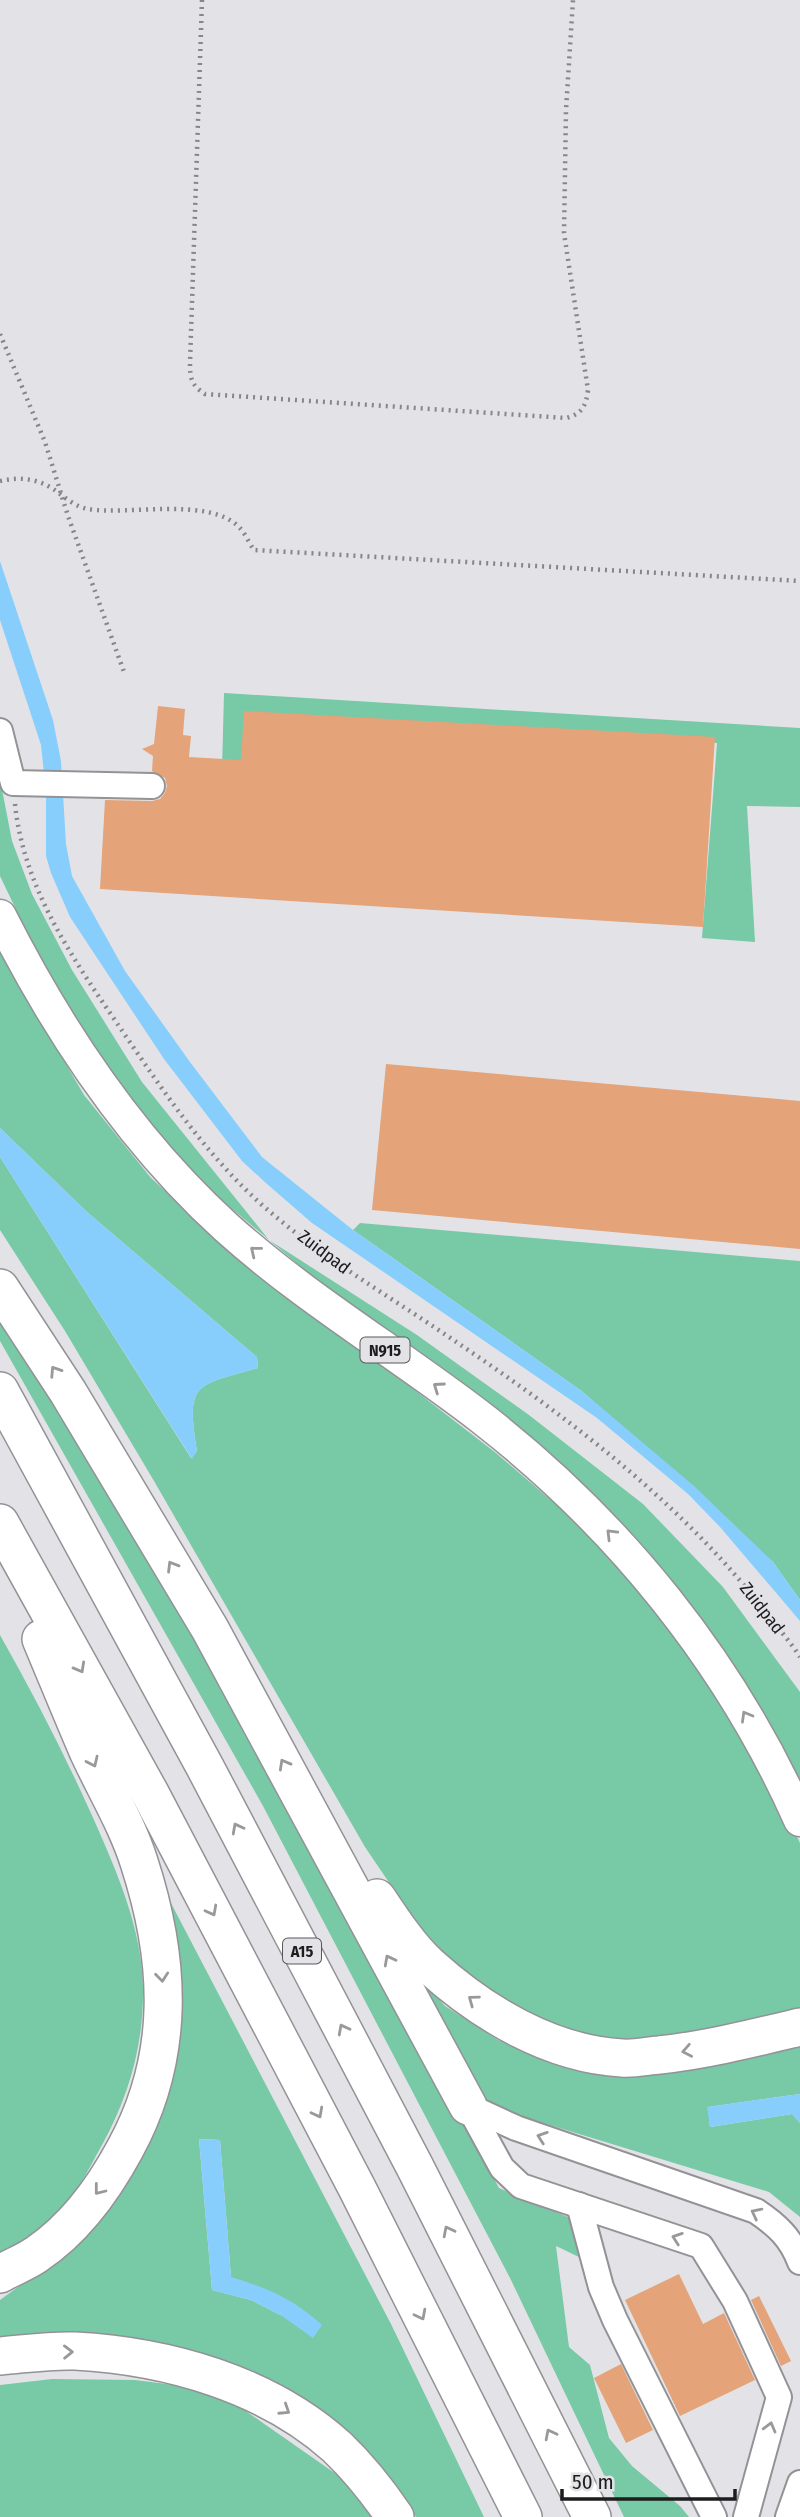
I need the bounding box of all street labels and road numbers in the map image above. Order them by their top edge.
street label: Zuidpad [294,1225,354,1279]
road number: N915 [360,1338,410,1362]
street label: Zuidpad [735,1578,789,1638]
road number: A15 [283,1938,321,1964]

